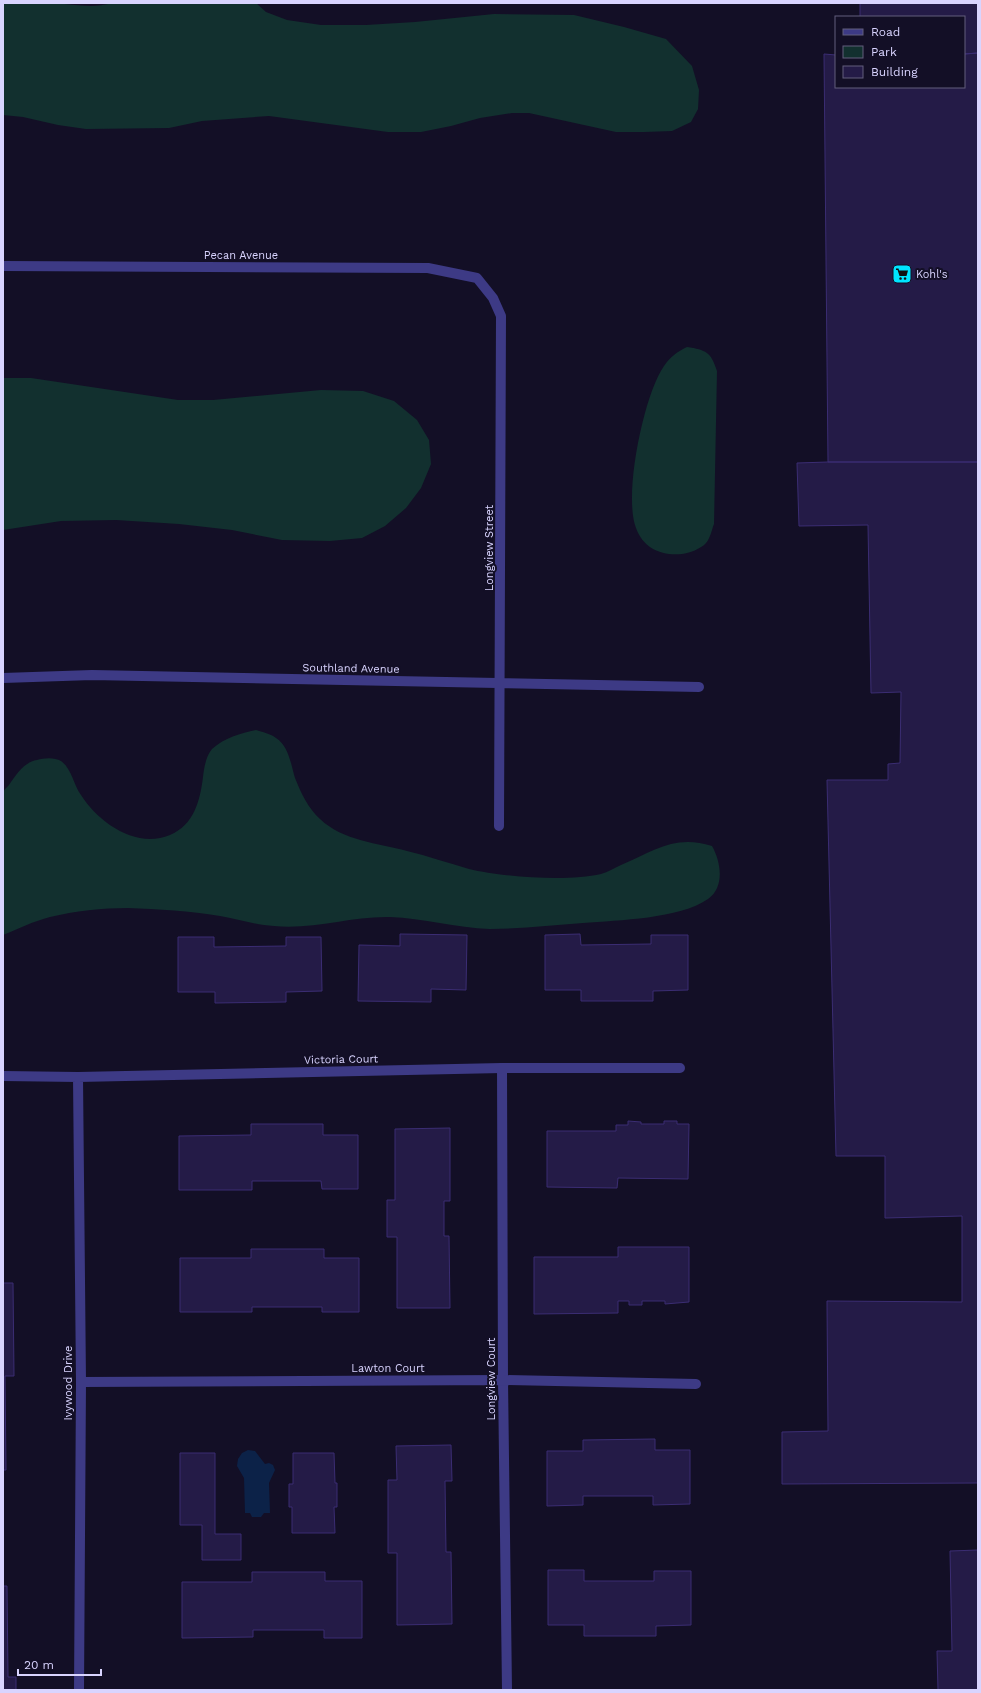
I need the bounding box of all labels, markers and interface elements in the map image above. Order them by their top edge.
legend [835,16,965,88]
text: Road [871,25,900,39]
text: Park [871,45,897,59]
text: Building [871,65,918,79]
street label: Pecan Avenue [204,249,278,262]
supermarket icon: Kohl's [891,263,913,285]
place label: Kohl's [916,268,948,281]
street label: Longview Street [483,504,496,591]
street label: Southland Avenue [302,661,400,676]
street label: Victoria Court [304,1052,379,1067]
street label: Longview Court [485,1337,498,1420]
street label: Ivywood Drive [62,1346,75,1420]
street label: Lawton Court [351,1362,425,1375]
scale bar [18,1651,101,1677]
text: 20 m [24,1658,54,1672]

